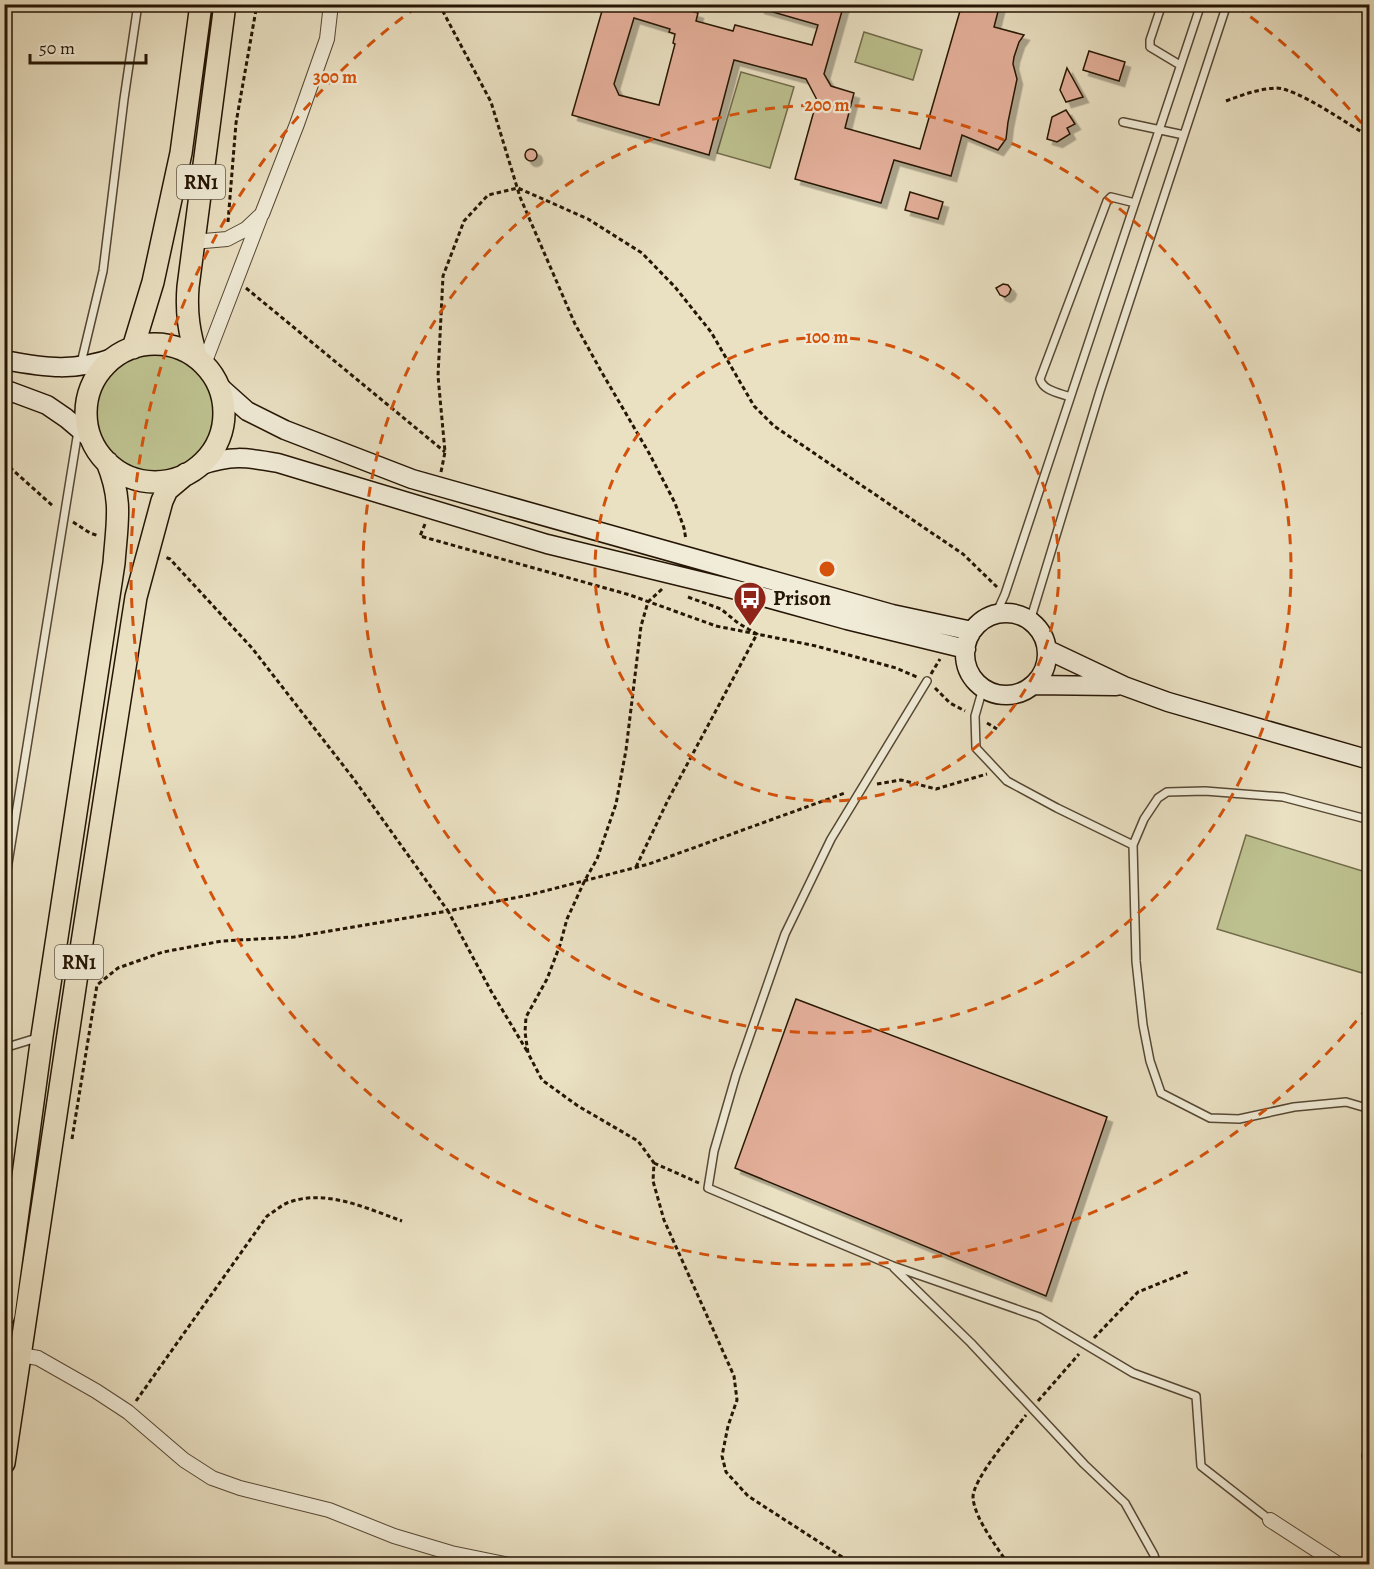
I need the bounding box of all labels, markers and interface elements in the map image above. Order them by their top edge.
scale bar [30,27,146,65]
text: 50 m [39,36,75,60]
text: 300 m [313,65,357,89]
text: 200 m [804,93,850,117]
road number: RN1 [177,165,225,199]
text: 100 m [806,325,848,349]
centre of rings [817,559,837,579]
bus stop icon: Prison [732,580,768,627]
place label: Prison [773,584,831,612]
road number: RN1 [55,945,103,979]

